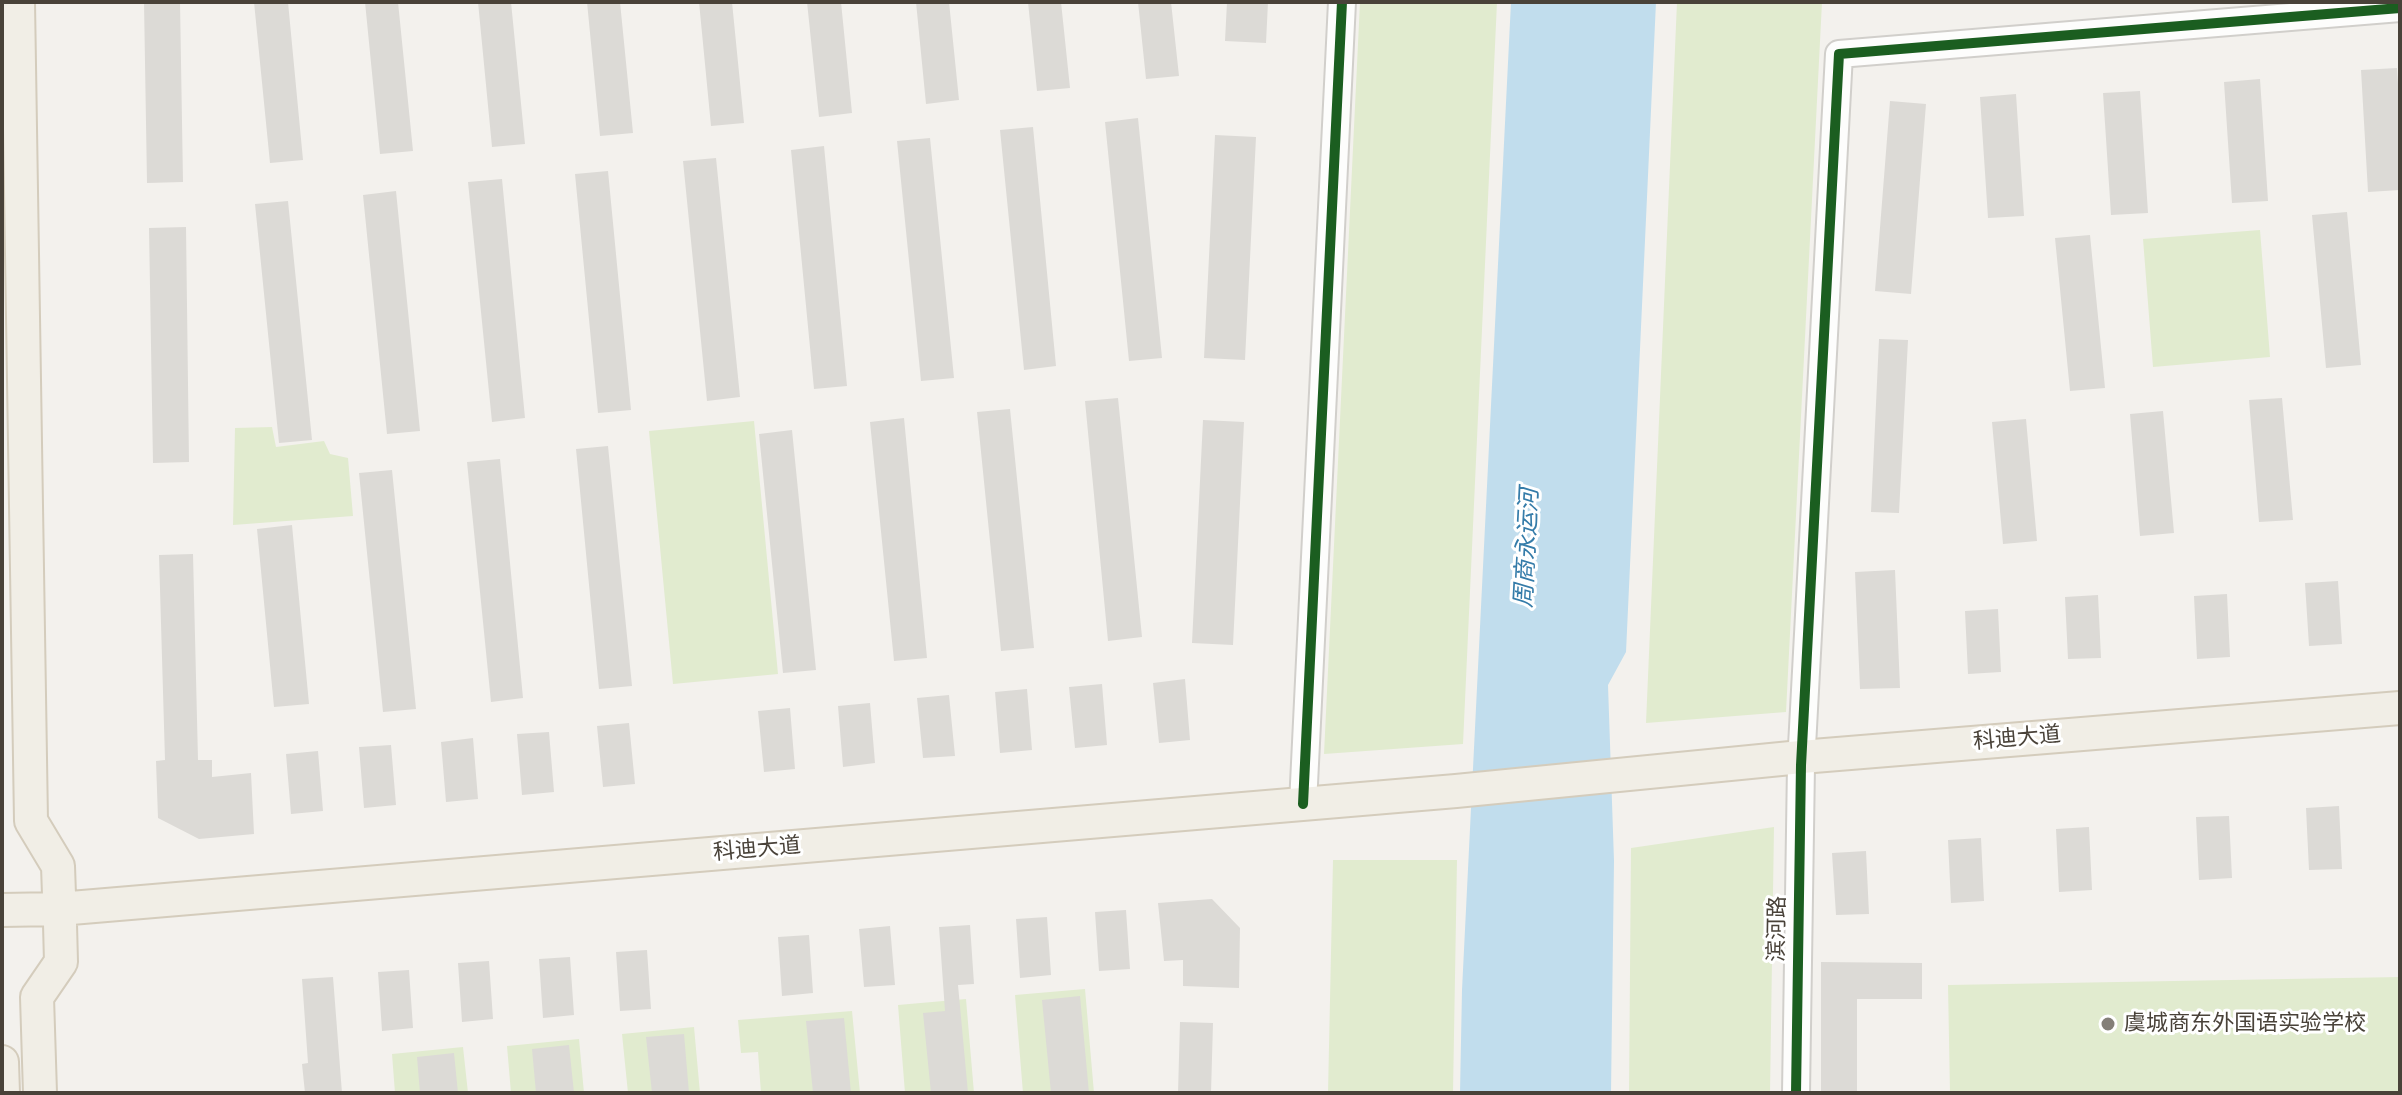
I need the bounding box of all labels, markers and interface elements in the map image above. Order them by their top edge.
water label: 周商永运河 [1510,487,1546,609]
street label: 科迪大道 [1972,722,2062,756]
street label: 科迪大道 [712,833,802,867]
street label: 滨河路 [1764,896,1792,962]
place label: 虞城商东外国语实验学校 [2124,1011,2366,1037]
marker: 虞城商东外国语实验学校 [2099,1015,2117,1033]

